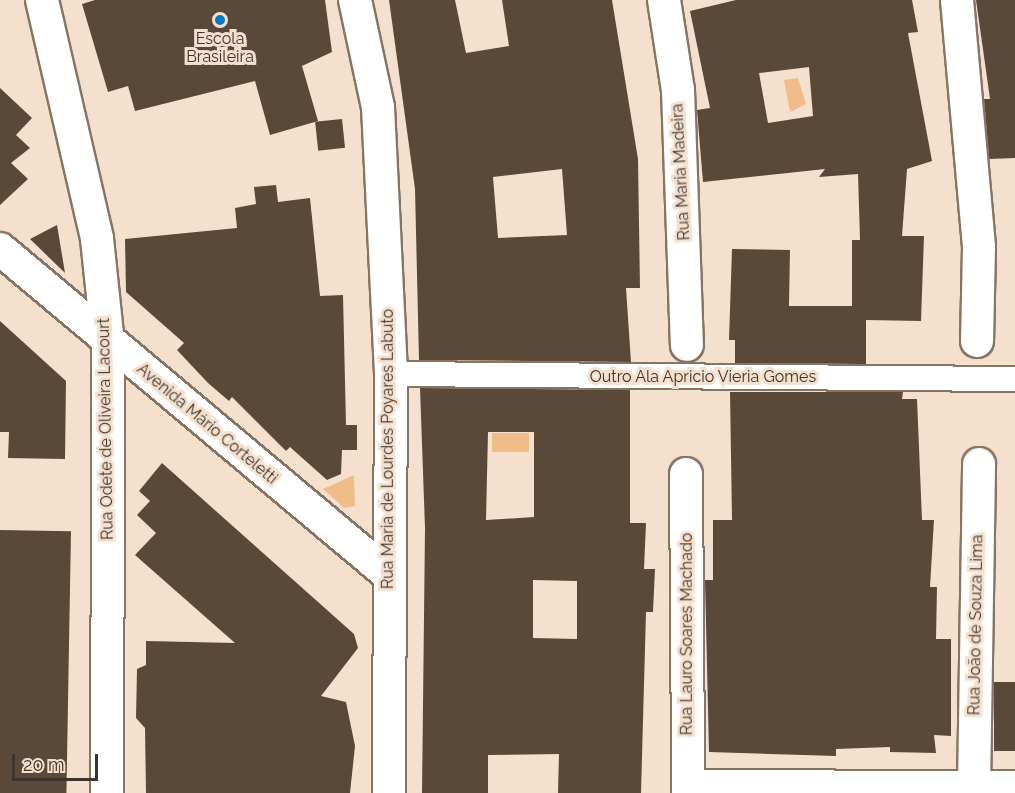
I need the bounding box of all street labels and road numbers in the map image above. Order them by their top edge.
street label: Rua Maria Madeira [668,103,694,241]
street label: Rua Maria de Lourdes Poyares Labuto [378,309,398,589]
street label: Rua Odete de Oliveira Lacourt [94,318,118,540]
street label: Avenida Mário Corteletti [133,360,281,488]
street label: Outro Ala Apricio Vieria Gomes [589,367,817,387]
street label: Rua Lauro Soares Machado [677,533,697,735]
street label: Rua João de Souza Lima [965,534,987,716]

